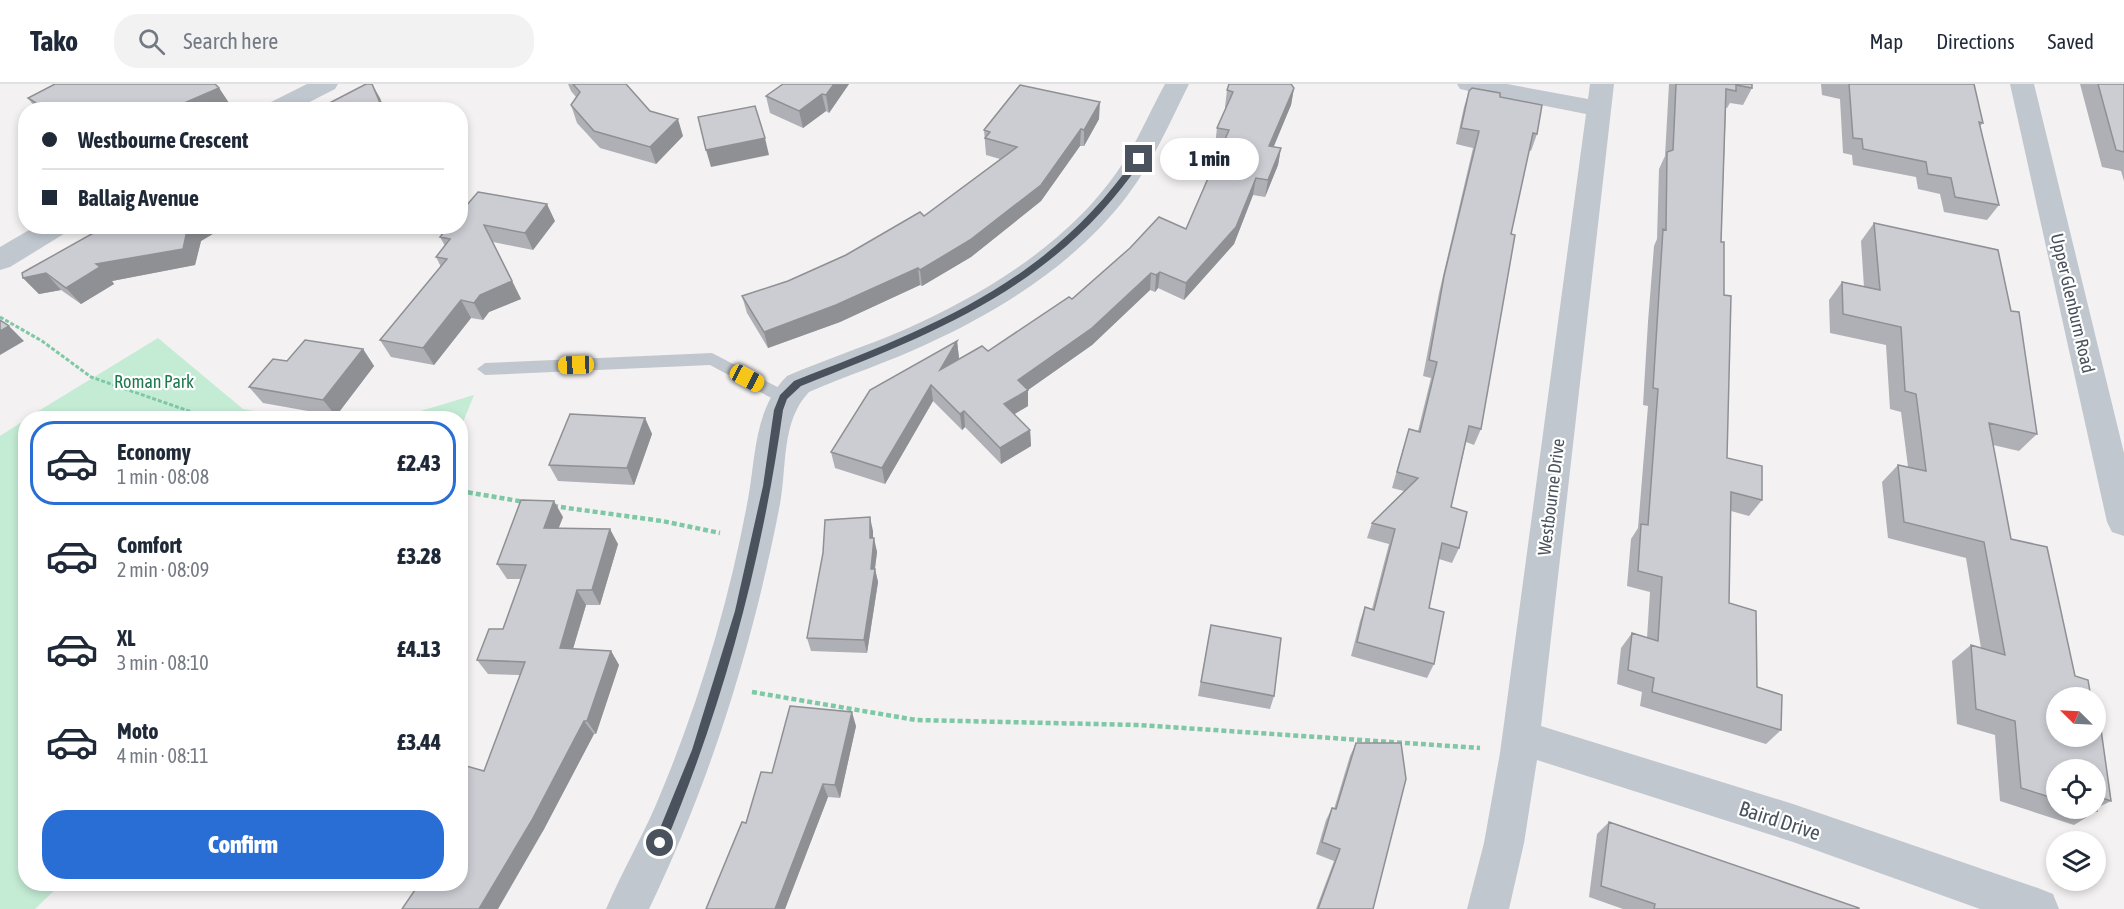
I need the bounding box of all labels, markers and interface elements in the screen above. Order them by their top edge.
search box [114,14,534,68]
text: Tako [30,25,78,57]
icon: search [135,25,168,58]
text: Search here [183,28,278,54]
text: Map [1869,29,1903,53]
text: Directions [1936,29,2015,53]
text: Saved [2048,29,2094,53]
text: Westbourne Crescent [78,127,248,153]
callout: 1 min [1160,138,1259,180]
route end [1125,145,1152,172]
text: 1 min [1189,147,1230,170]
text: Ballaig Avenue [78,185,199,211]
street label: Upper Glenburn Road [2047,231,2099,375]
car [558,355,594,375]
car [727,362,767,394]
park label: Roman Park [114,371,194,392]
icon: car [45,436,99,490]
street label: Westbourne Drive [1533,437,1569,557]
text: Economy [117,439,191,465]
text: £2.43 [397,450,441,476]
text: 1 min · 08:08 [117,465,209,488]
icon: car [45,529,99,583]
text: Comfort [117,532,182,558]
text: £3.28 [397,543,441,569]
text: 2 min · 08:09 [117,558,209,581]
icon: car [45,622,99,676]
text: XL [117,625,135,651]
text: £4.13 [397,636,441,662]
text: 3 min · 08:10 [117,651,209,674]
north arrow [2046,687,2106,747]
map controls [2046,687,2106,891]
icon: car [45,715,99,769]
text: Moto [117,718,159,744]
text: £3.44 [397,729,441,755]
text: 4 min · 08:11 [117,744,209,767]
button: locate [2046,759,2106,819]
street label: Baird Drive [1736,796,1824,844]
button: Confirm [42,810,444,879]
route start [646,829,673,856]
button: layers [2046,831,2106,891]

